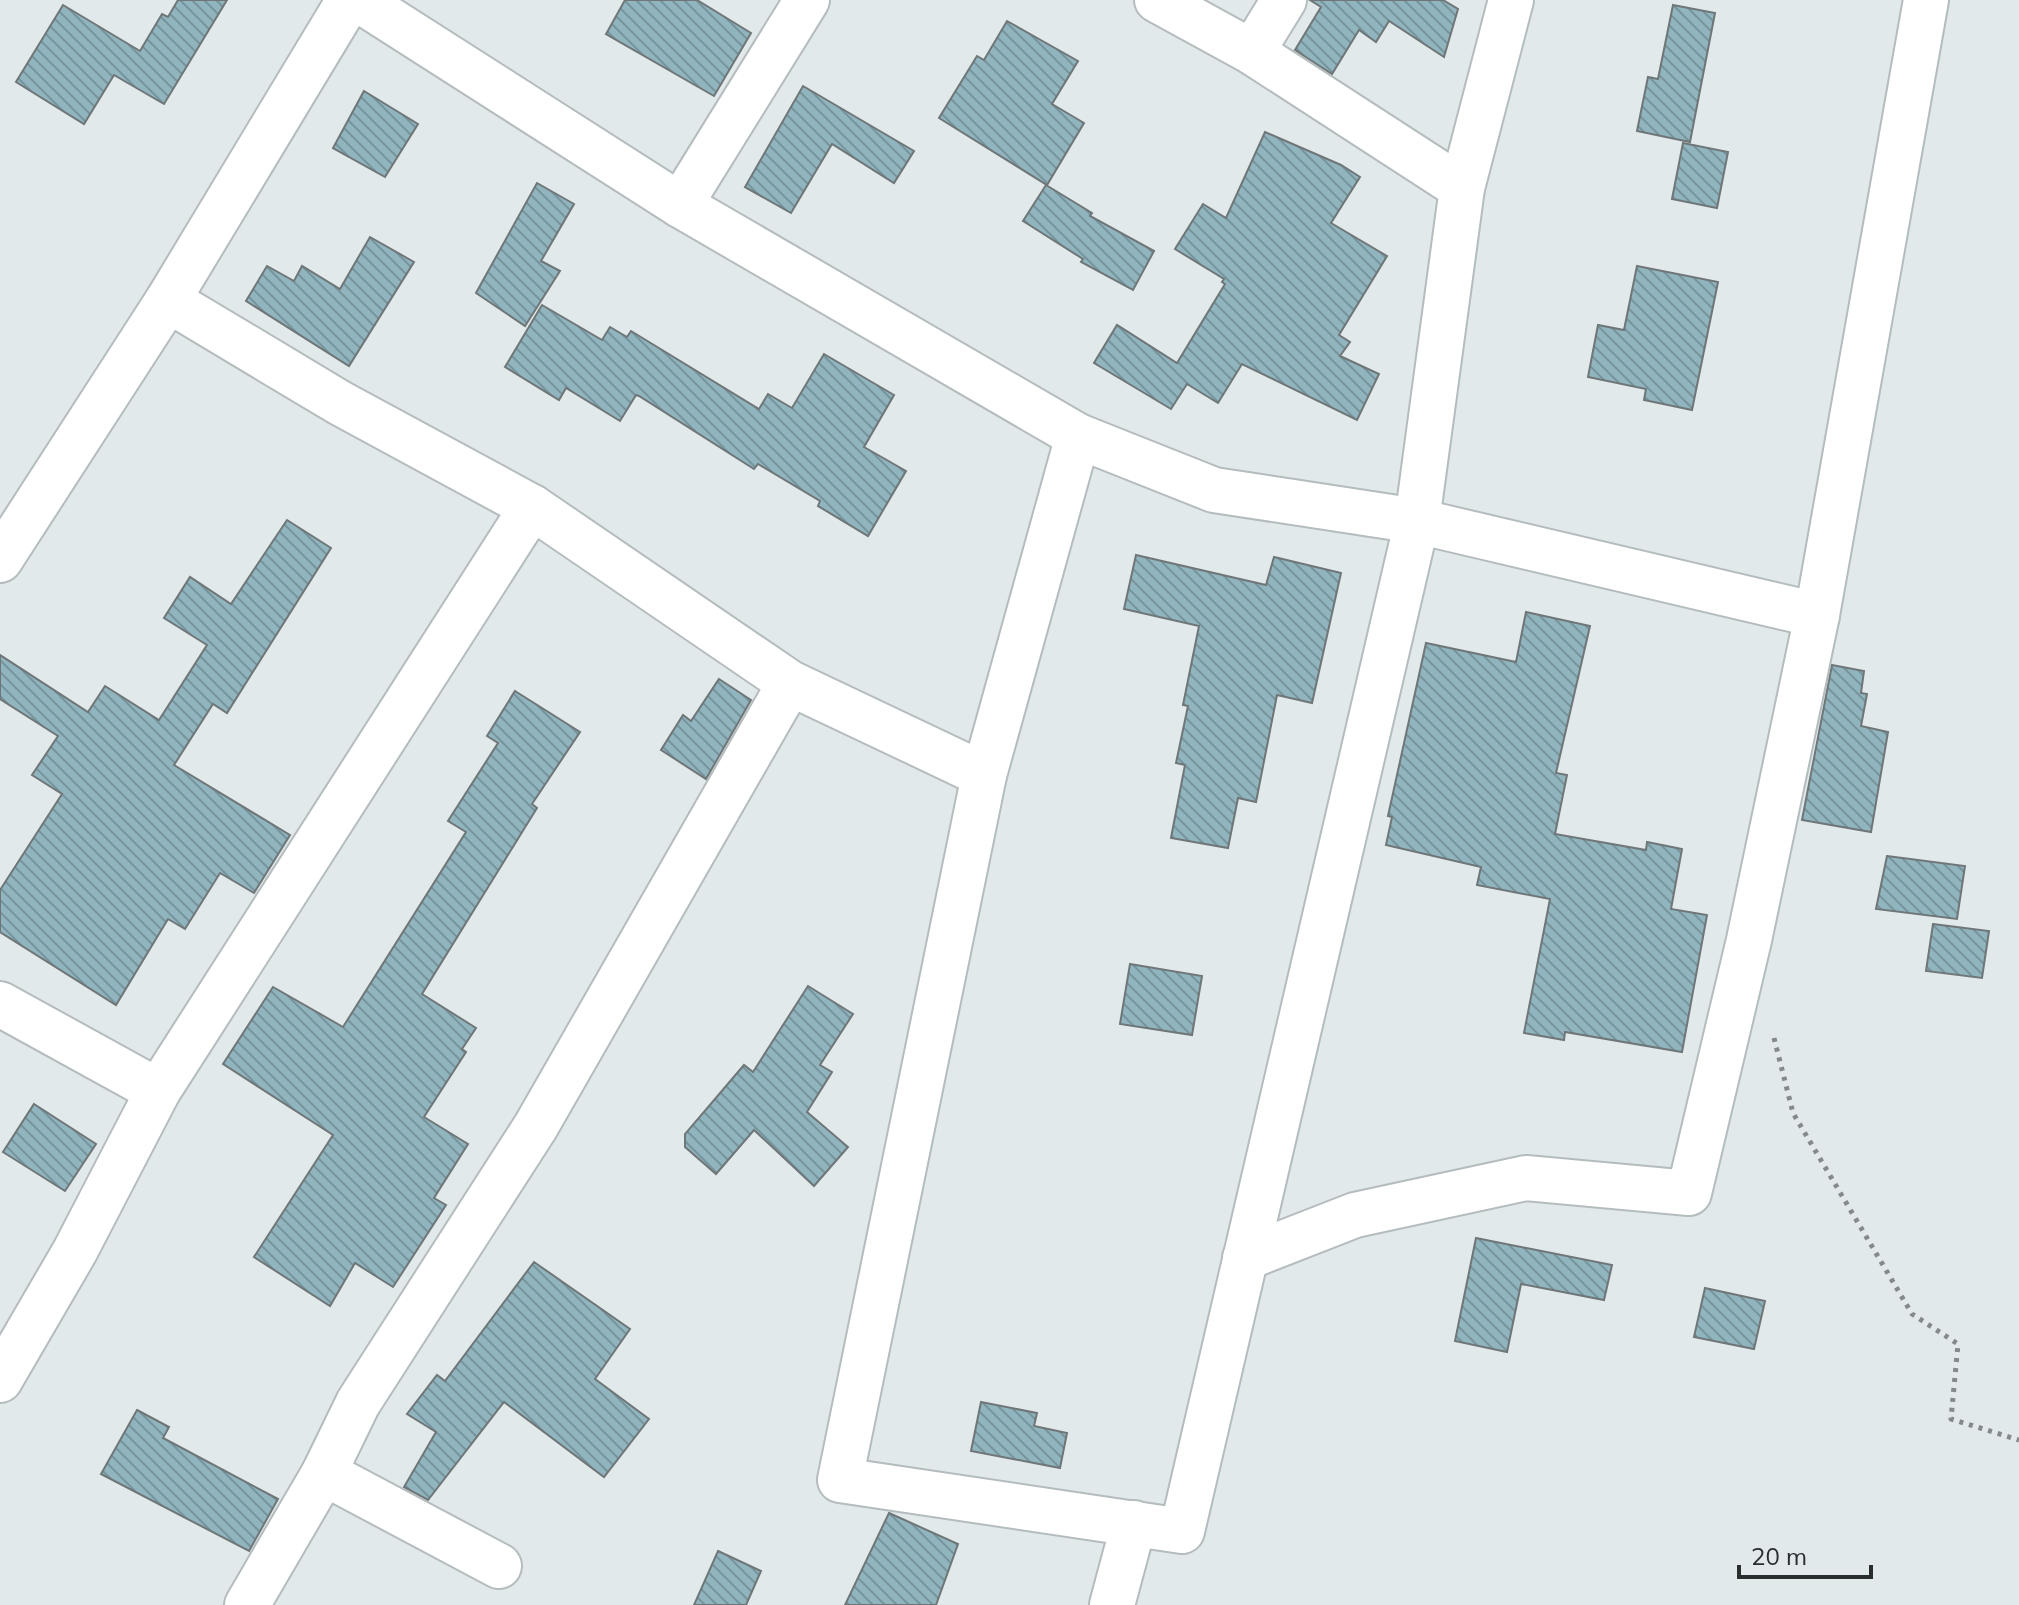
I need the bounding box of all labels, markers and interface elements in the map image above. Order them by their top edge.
scale bar [1739,1529,1871,1579]
text: 20 m [1751,1541,1807,1571]

